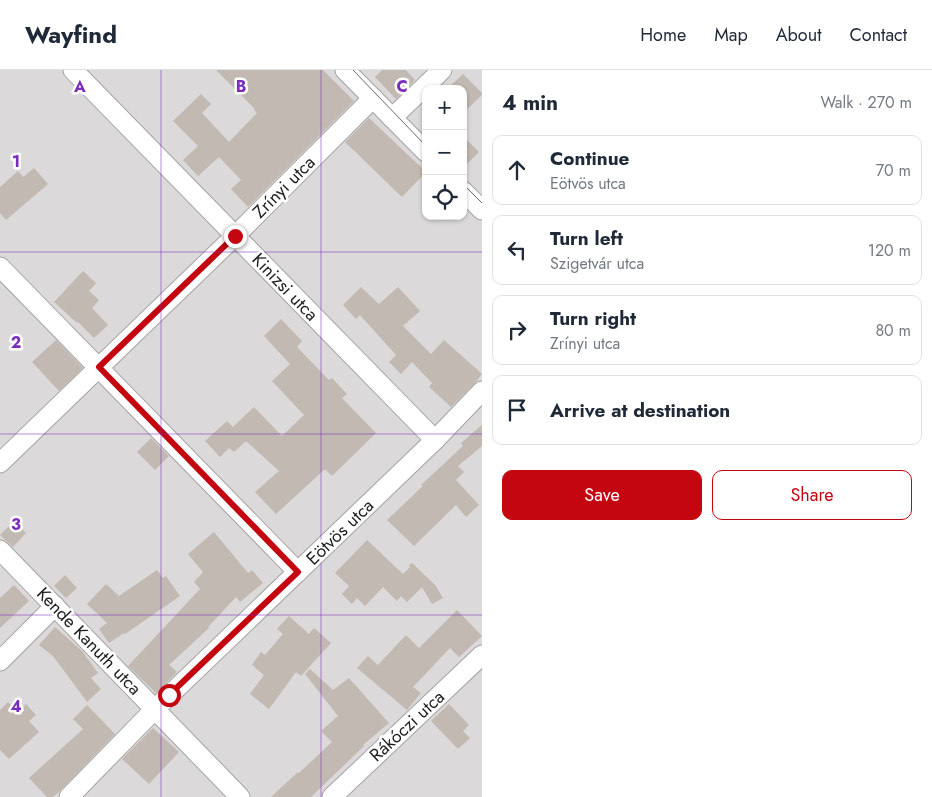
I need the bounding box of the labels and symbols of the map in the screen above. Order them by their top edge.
text: A [73,75,86,98]
text: B [236,75,246,98]
text: C [396,75,408,98]
text: 1 [12,150,20,173]
street label: Zrínyi utca [247,150,321,224]
route end [224,225,247,248]
street label: Kinizsi utca [246,247,324,327]
text: 2 [11,331,21,354]
street label: Eötvös utca [300,493,380,571]
text: 3 [11,513,21,536]
street label: Kende Kanuth utca [31,581,147,701]
route start [158,684,181,707]
street label: Rákóczi utca [364,684,450,768]
text: 4 [10,695,22,718]

